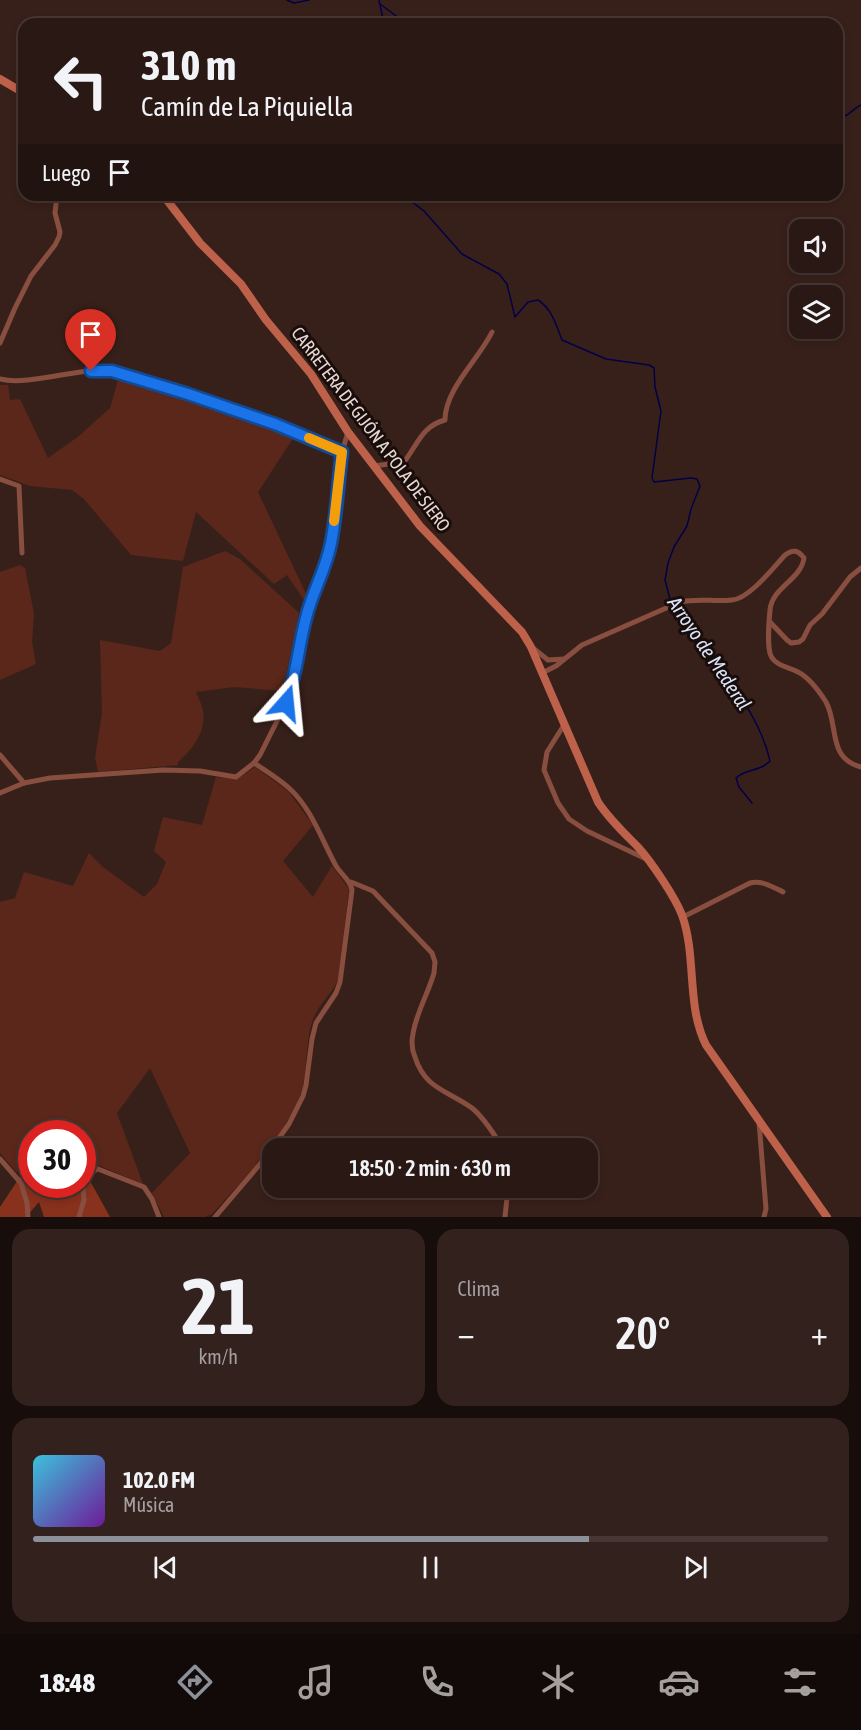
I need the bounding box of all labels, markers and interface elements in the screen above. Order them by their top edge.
text: 310 m [141,41,236,89]
icon: left [42,42,120,120]
text: Camín de La Piquiella [141,91,354,122]
icon: arrive [103,156,136,189]
text: Luego [42,160,91,186]
map controls [789,219,843,339]
button: sound [789,219,843,273]
button: layers [789,285,843,339]
pin [65,309,116,371]
icon: arrive [74,318,107,351]
street label: CARRETERA DE GIJÓN A POLA DE SIERO [287,323,455,535]
water label: Arroyo de Mederal [663,591,757,714]
position arrow [254,671,318,735]
speed limit sign: 30 [18,1120,96,1198]
text: 18:50 · 2 min · 630 m [349,1155,511,1181]
text: 21 [182,1261,255,1351]
text: Clima [458,1277,500,1300]
text: 20° [615,1307,670,1359]
text: − [458,1314,475,1352]
text: + [811,1314,828,1352]
text: km/h [198,1345,238,1368]
text: 102.0 FM [123,1467,195,1493]
text: Música [123,1493,174,1516]
icon: previous [149,1551,182,1584]
icon: pause [414,1551,447,1584]
icon: next [679,1551,712,1584]
icon: directions [174,1661,216,1703]
icon: music [295,1661,337,1703]
icon: phone [416,1661,458,1703]
icon: climate [537,1661,579,1703]
icon: car [658,1661,700,1703]
icon: filters [779,1661,821,1703]
text: 18:48 [40,1667,95,1698]

